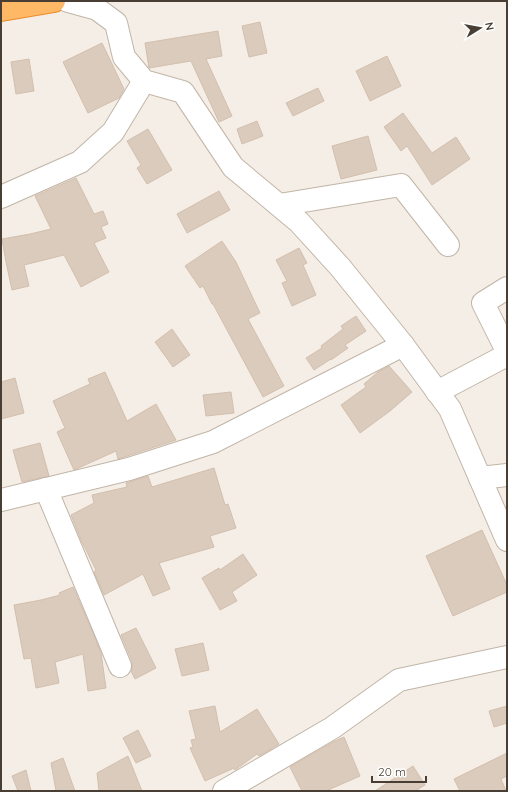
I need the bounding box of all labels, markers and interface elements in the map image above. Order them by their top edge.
north arrow [460,8,500,48]
text: N [482,21,497,31]
scale bar [372,758,426,784]
text: 20 m [378,764,406,779]

